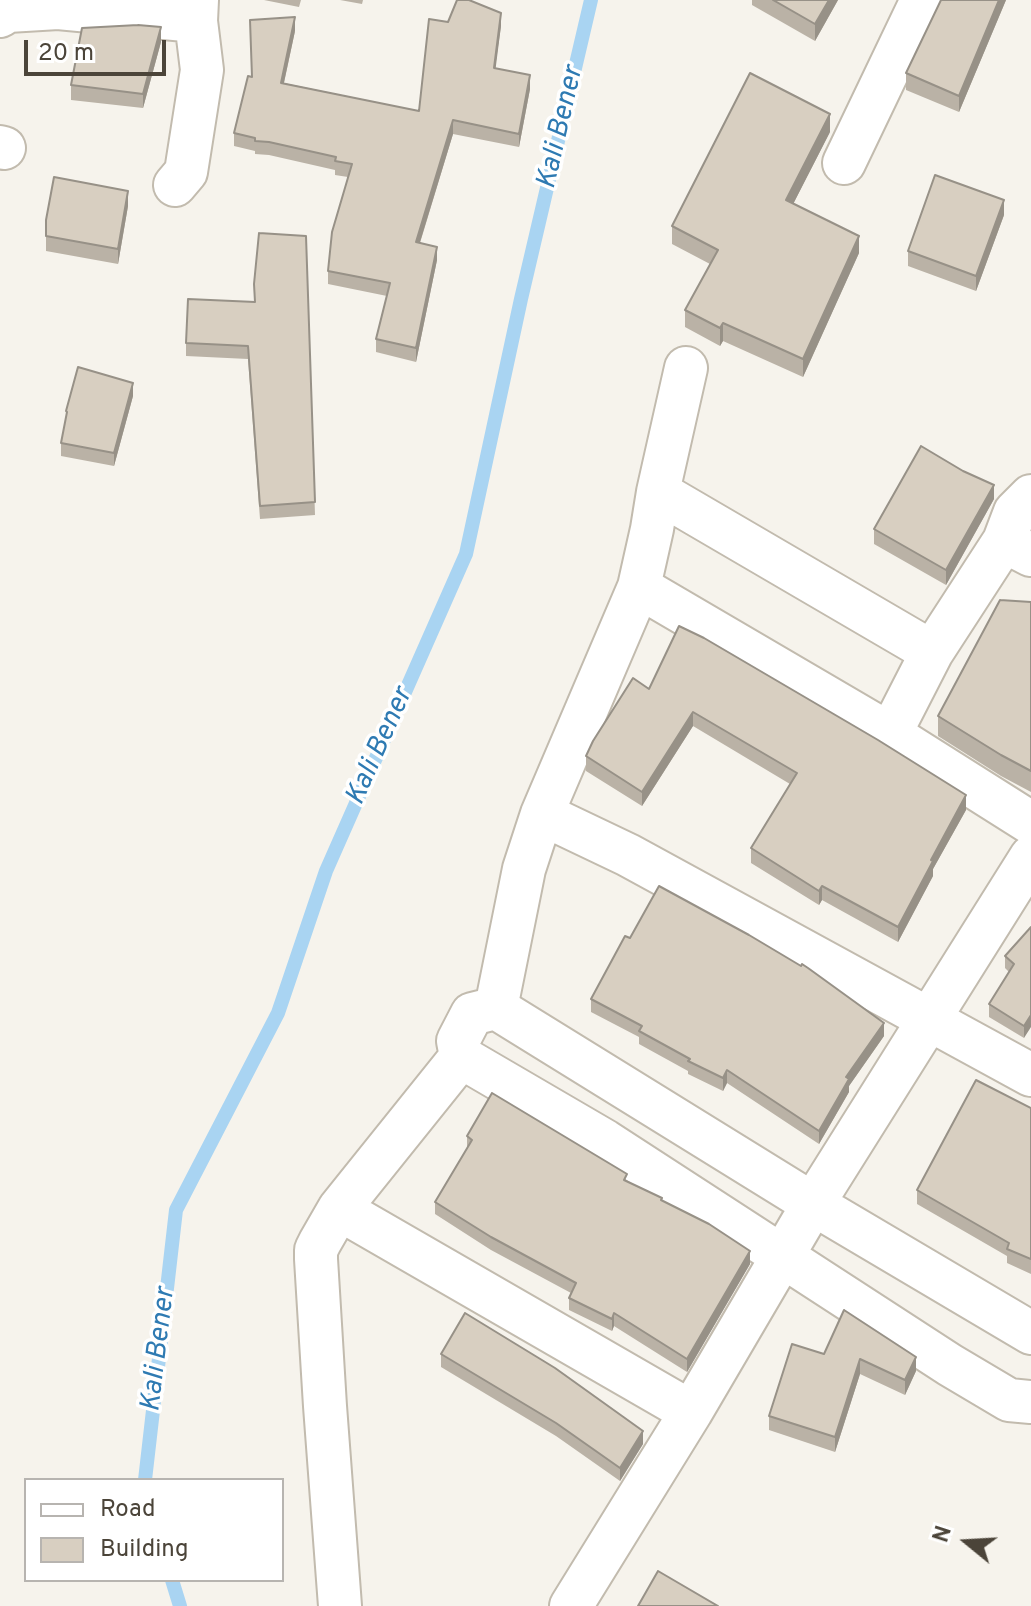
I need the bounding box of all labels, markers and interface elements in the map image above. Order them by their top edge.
scale bar [28,24,170,74]
text: 20 m [38,39,94,69]
water label: Kali Bener [532,63,592,193]
water label: Kali Bener [340,683,422,811]
water label: Kali Bener [136,1286,184,1414]
legend [24,1478,284,1582]
text: Road [100,1495,156,1525]
north arrow [927,1502,1007,1582]
text: N [928,1523,959,1546]
text: Building [100,1535,189,1565]

